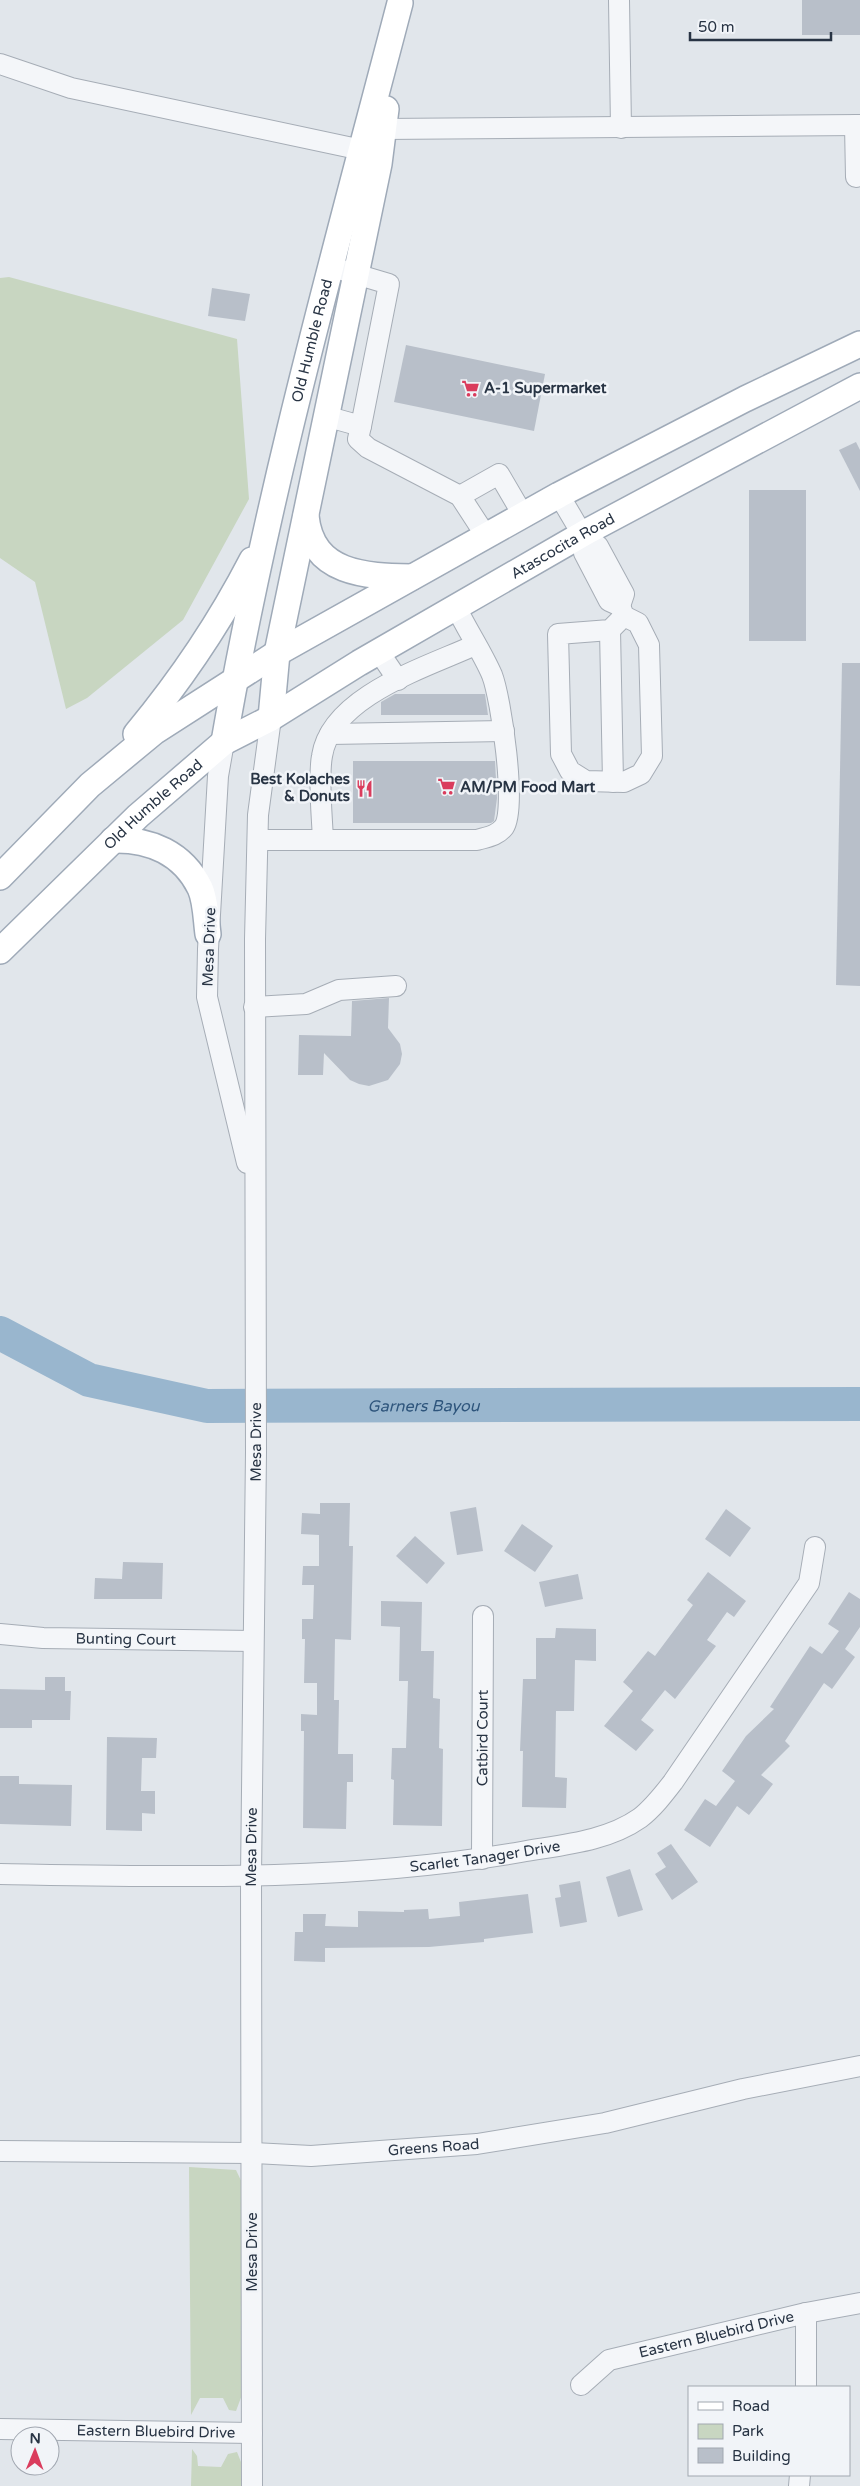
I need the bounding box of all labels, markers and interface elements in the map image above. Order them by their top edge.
scale bar [690,10,831,42]
text: 50 m [698,18,735,36]
street label: Old Humble Road [288,277,336,404]
supermarket icon: A-1 Supermarket [460,378,480,398]
place label: A-1 Supermarket [484,379,607,398]
street label: Atascocita Road [507,509,618,583]
street label: Old Humble Road [100,756,206,853]
place label: Best Kolaches & Donuts [250,770,350,805]
supermarket icon: AM/PM Food Mart [436,777,456,797]
restaurant icon: Best Kolaches & Donuts [354,778,374,798]
place label: AM/PM Food Mart [460,778,596,796]
street label: Mesa Drive [199,907,219,987]
water label: Garners Bayou [367,1396,481,1417]
street label: Mesa Drive [247,1402,265,1482]
street label: Bunting Court [76,1629,176,1649]
street label: Catbird Court [473,1689,492,1786]
street label: Mesa Drive [242,1807,261,1887]
street label: Scarlet Tanager Drive [409,1837,562,1876]
street label: Greens Road [387,2135,480,2159]
street label: Mesa Drive [243,2212,261,2292]
street label: Eastern Bluebird Drive [637,2307,796,2362]
legend [688,2386,850,2476]
text: Road [732,2397,770,2415]
street label: Eastern Bluebird Drive [76,2421,236,2442]
text: Park [732,2422,764,2440]
north arrow [10,2426,60,2476]
text: N [29,2430,41,2447]
text: Building [732,2447,791,2465]

